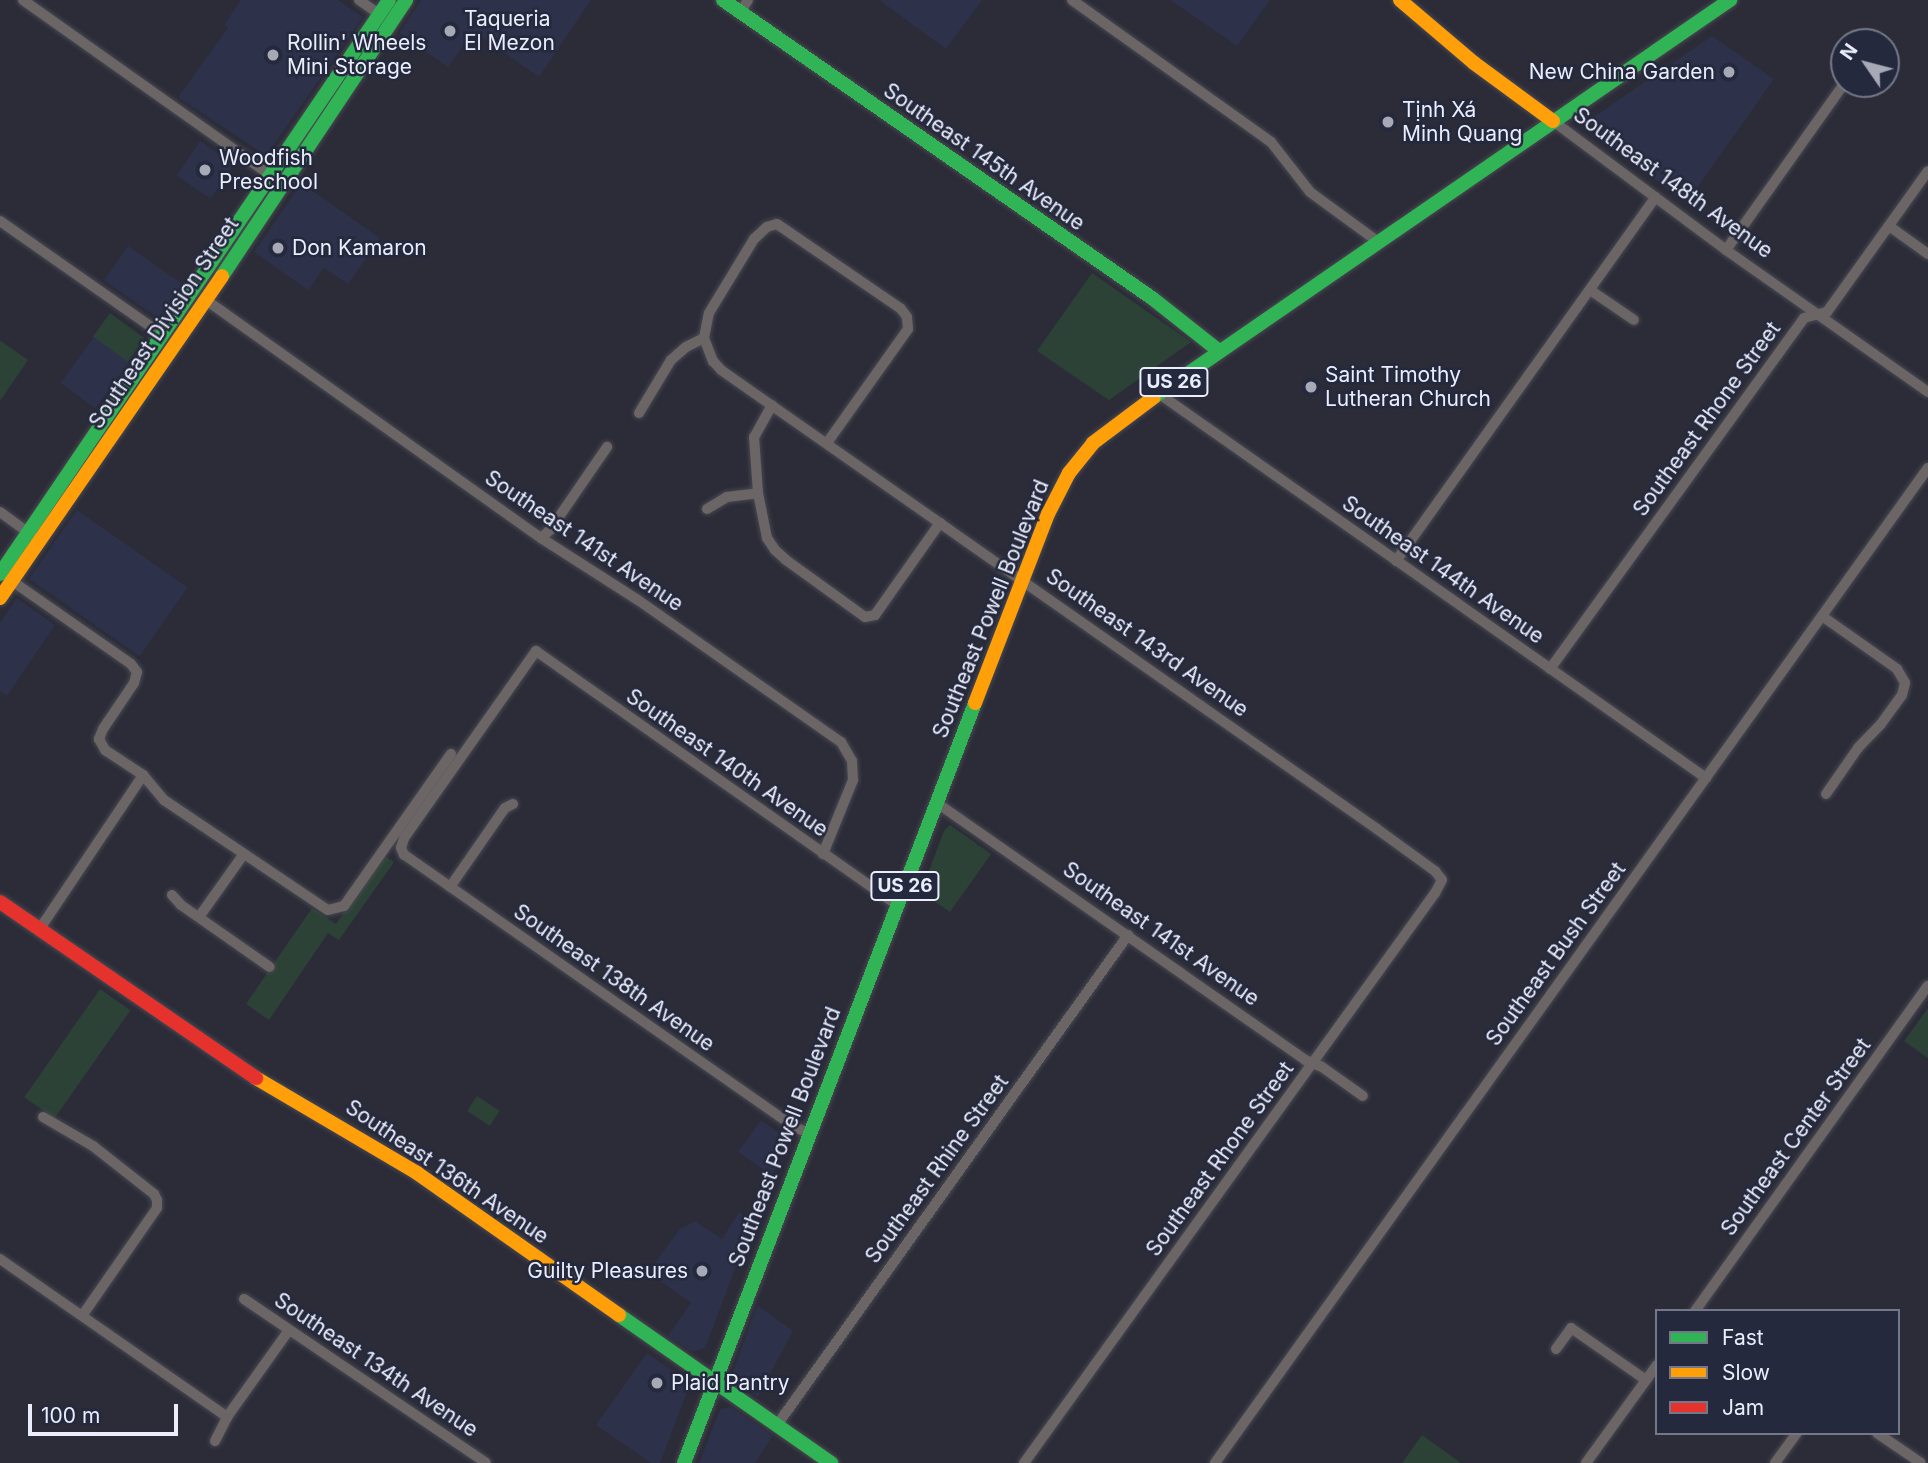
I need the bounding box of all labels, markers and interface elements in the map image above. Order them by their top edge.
place label: Taqueria El Mezon [464,6,555,56]
marker: Taqueria El Mezon [442,23,458,39]
north arrow [1830,28,1900,98]
place label: Rollin' Wheels Mini Storage [287,30,426,80]
text: N [1835,39,1863,64]
marker: Rollin' Wheels Mini Storage [265,47,281,63]
place label: New China Garden [1529,59,1715,85]
marker: New China Garden [1721,64,1737,80]
street label: Southeast 145th Avenue [879,78,1089,236]
place label: Tịnh Xá Minh Quang [1402,97,1522,147]
street label: Southeast 148th Avenue [1569,102,1777,264]
marker: Tịnh Xá Minh Quang [1380,114,1396,130]
place label: Woodfish Preschool [219,145,318,195]
marker: Woodfish Preschool [197,162,213,178]
street label: Southeast Division Street [84,213,244,433]
place label: Don Kamaron [292,235,427,261]
marker: Don Kamaron [270,240,286,256]
street label: Southeast Rhone Street [1628,317,1786,521]
place label: Saint Timothy Lutheran Church [1325,362,1491,412]
road number: US 26 [1139,366,1209,398]
marker: Saint Timothy Lutheran Church [1303,379,1319,395]
street label: Southeast 141st Avenue [480,465,688,617]
street label: Southeast Powell Boulevard [928,476,1054,742]
street label: Southeast 144th Avenue [1337,491,1549,649]
street label: Southeast 143rd Avenue [1041,564,1253,722]
street label: Southeast 140th Avenue [621,684,833,842]
street label: Southeast 141st Avenue [1058,857,1264,1011]
street label: Southeast Bush Street [1481,857,1631,1051]
road number: US 26 [870,870,940,902]
street label: Southeast 138th Avenue [509,899,719,1057]
street label: Southeast Powell Boulevard [724,1004,846,1270]
street label: Southeast Center Street [1716,1033,1876,1241]
street label: Southeast Rhone Street [1141,1057,1299,1261]
street label: Southeast Rhine Street [860,1070,1014,1268]
street label: Southeast 136th Avenue [341,1095,553,1249]
place label: Guilty Pleasures [527,1258,688,1284]
marker: Guilty Pleasures [694,1263,710,1279]
street label: Southeast 134th Avenue [270,1287,482,1443]
legend [1655,1309,1900,1435]
text: Fast [1722,1325,1764,1350]
text: Slow [1722,1360,1770,1385]
place label: Plaid Pantry [671,1370,790,1396]
marker: Plaid Pantry [649,1375,665,1391]
scale bar [32,1390,182,1434]
text: Jam [1722,1395,1764,1420]
text: 100 m [41,1403,100,1428]

